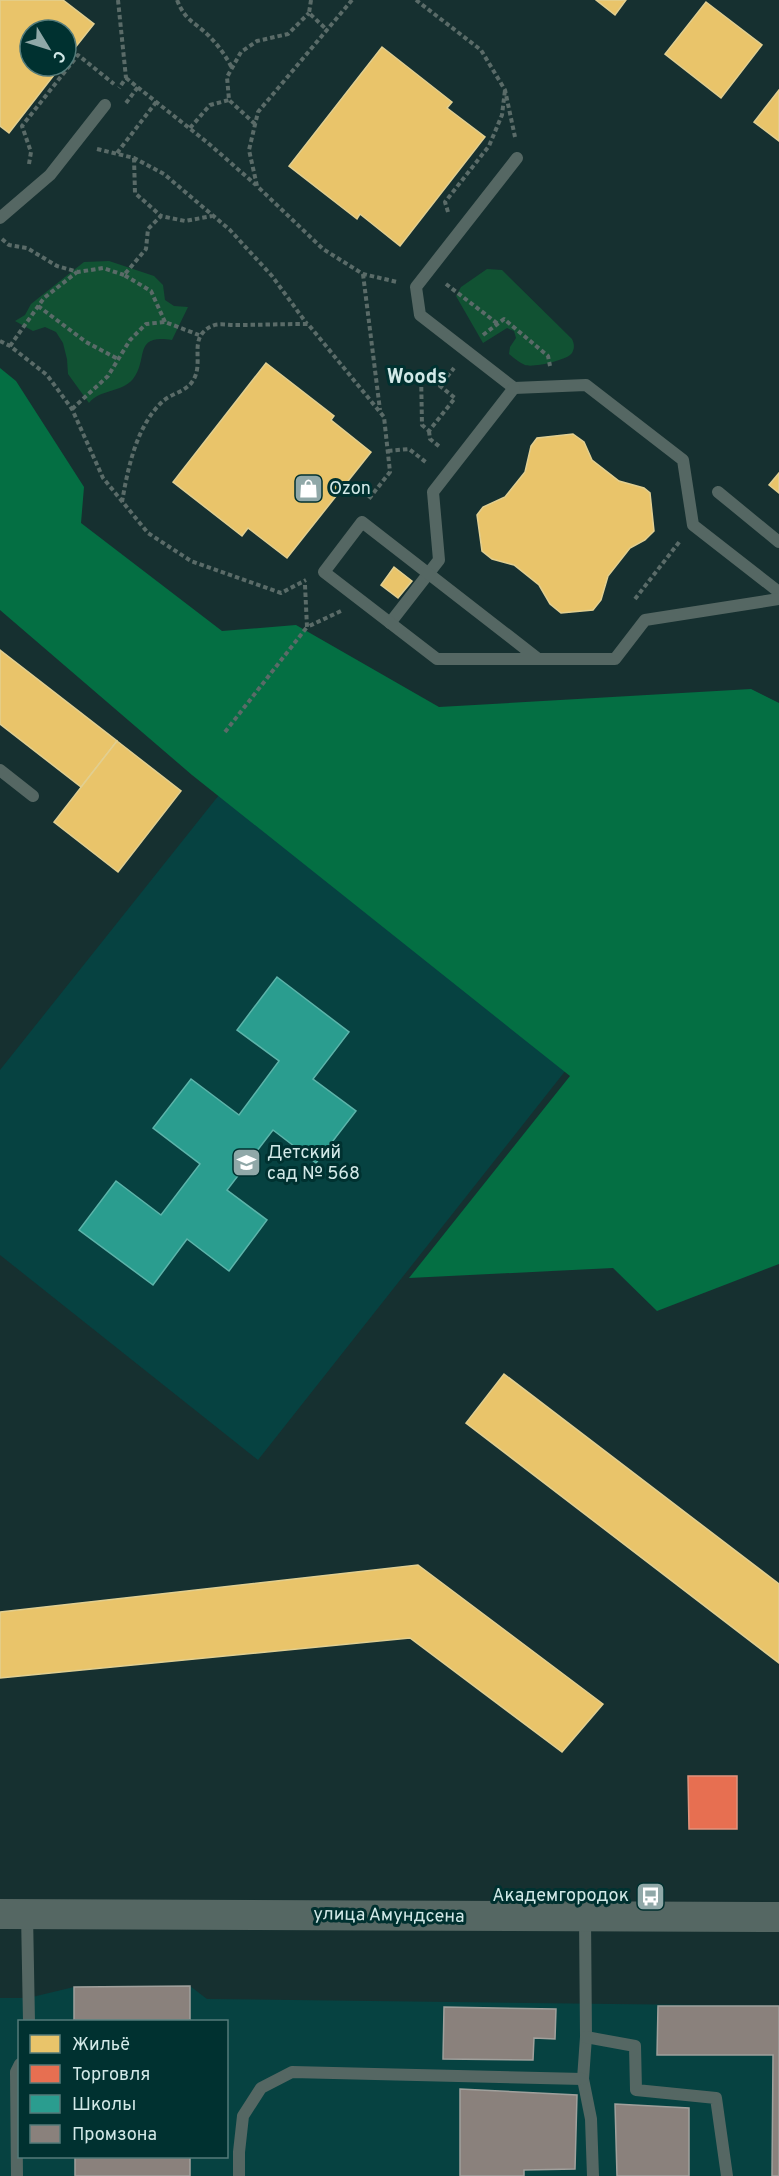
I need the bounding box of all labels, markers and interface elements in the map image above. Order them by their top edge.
north arrow [18,18,78,78]
text: С [47,46,69,66]
district label: Woods [387,365,447,391]
shop icon: Ozon [292,473,324,505]
place label: Ozon [329,478,371,501]
place label: Детский сад № 568 [267,1142,360,1186]
school or university icon: Детский сад № 568 [230,1147,262,1179]
bus stop icon: Академгородок [634,1880,666,1912]
place label: Академгородок [492,1885,629,1908]
street label: улица Амундсена [313,1903,465,1929]
legend [18,2020,228,2158]
text: Жильё [72,2034,130,2057]
text: Торговля [72,2064,150,2087]
text: Школы [72,2094,136,2117]
text: Промзона [72,2124,157,2147]

